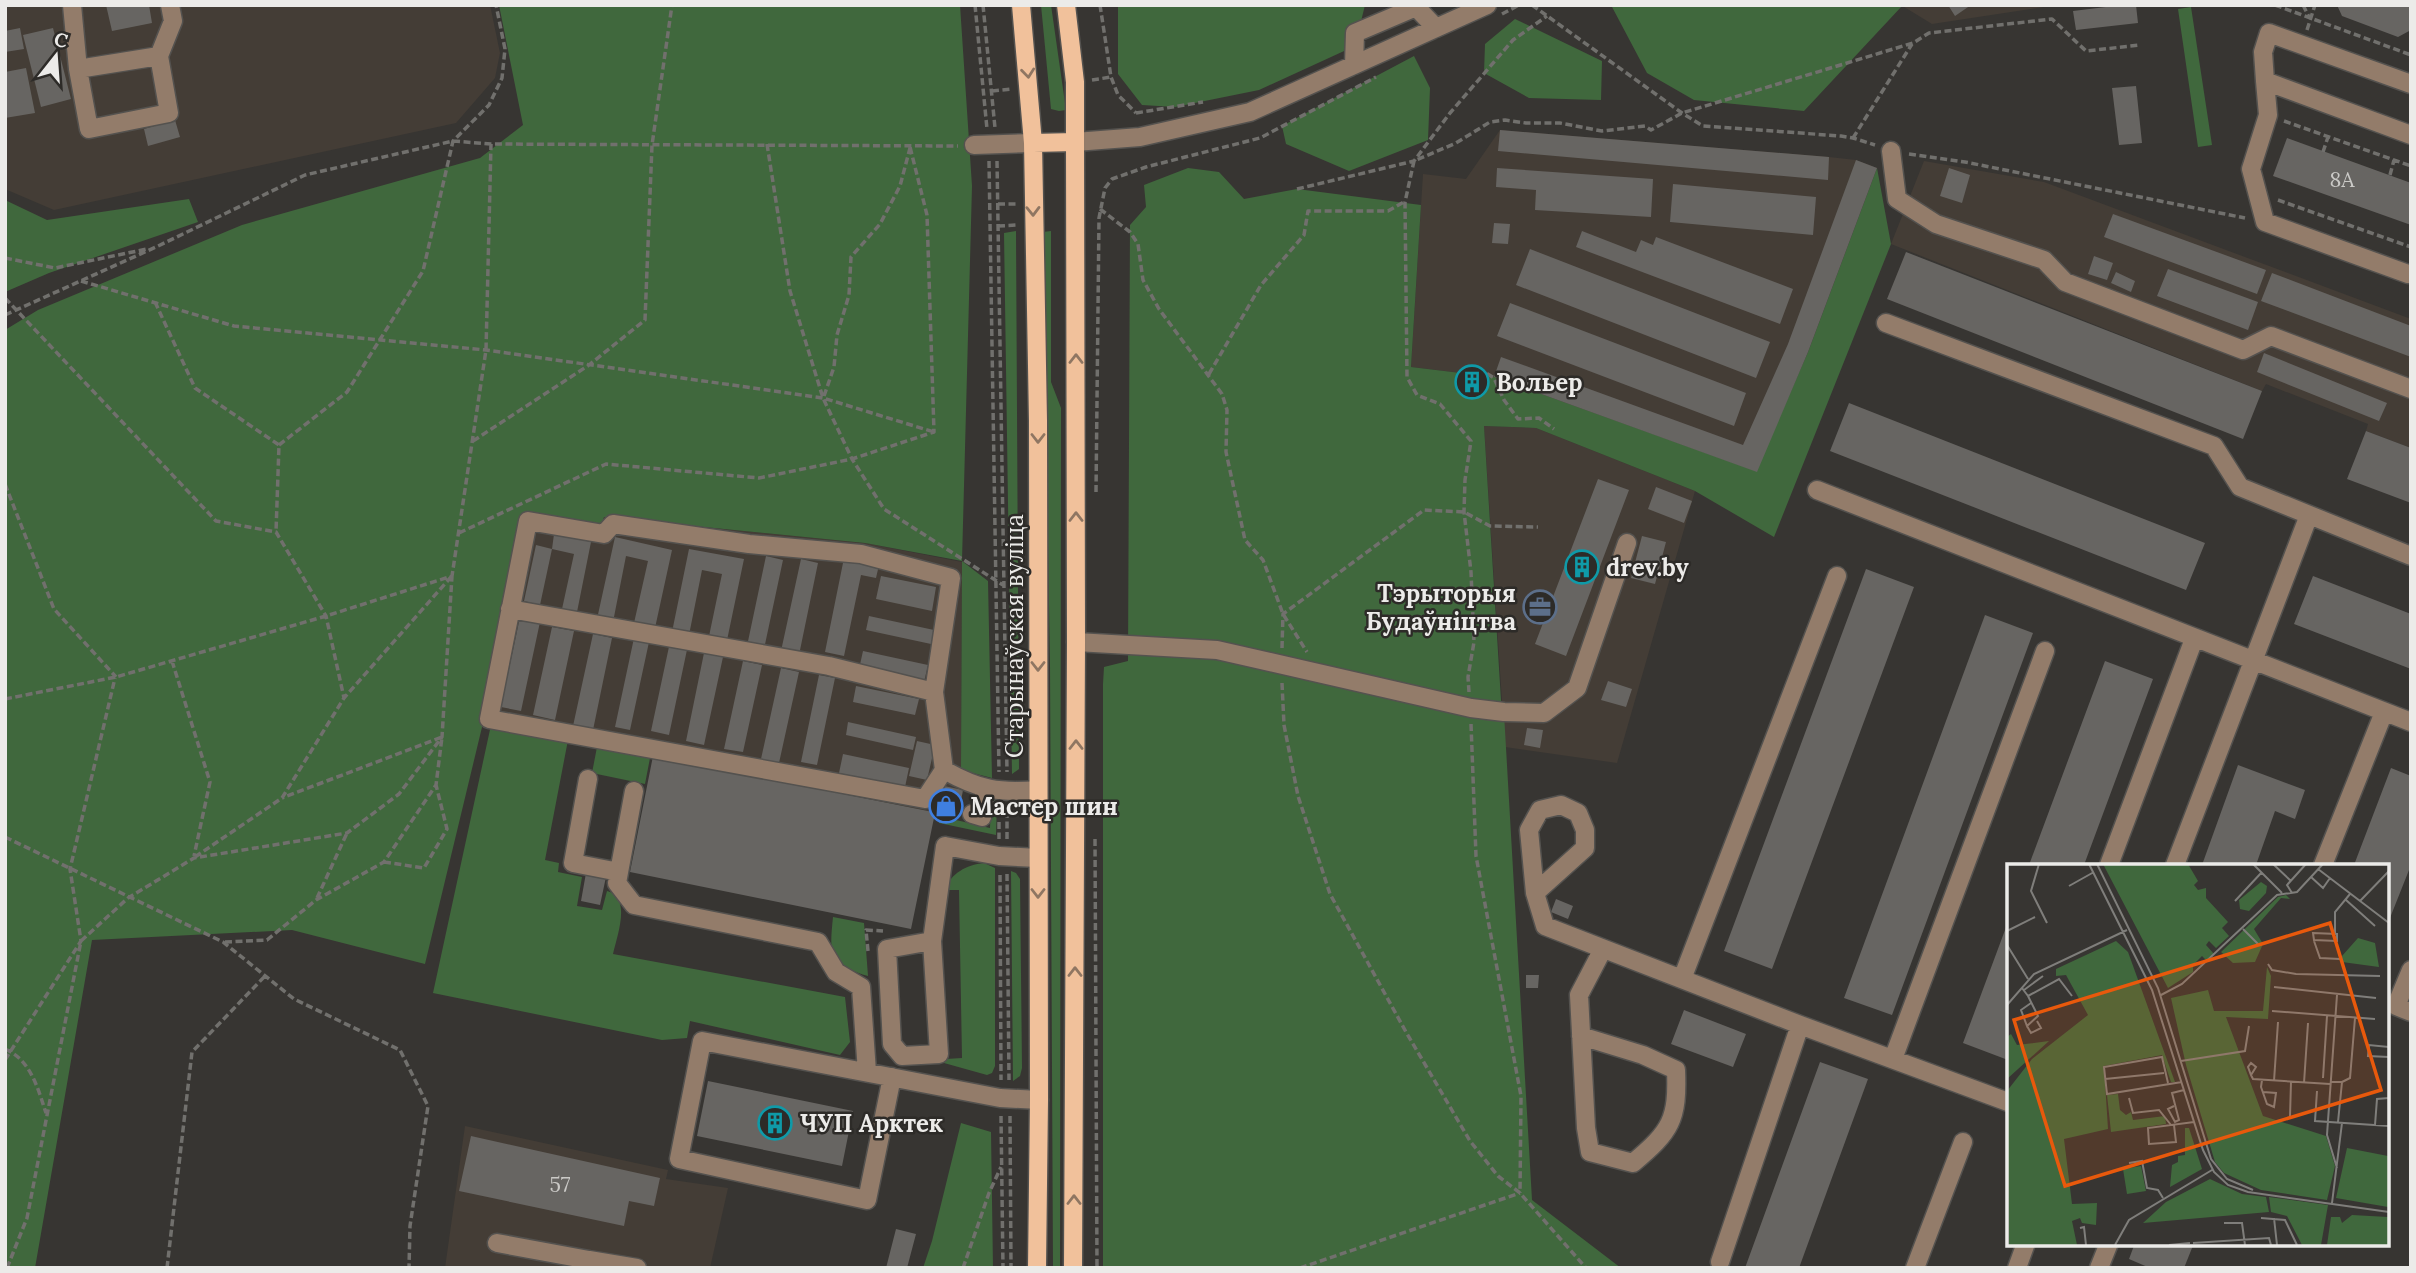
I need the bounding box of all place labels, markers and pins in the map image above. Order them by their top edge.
building icon: Вольер [1453,363,1491,401]
place label: Вольер [1496,367,1583,398]
building icon: drev.by [1563,548,1601,586]
place label: drev.by [1606,552,1690,583]
place label: Тэрыторыя Будаўніцтва [1366,578,1516,637]
office icon: Тэрыторыя Будаўніцтва [1521,588,1559,626]
shop icon: Мастер шин [927,787,965,825]
place label: Мастер шин [970,791,1118,822]
building icon: ЧУП Арктек [756,1104,794,1142]
place label: ЧУП Арктек [800,1108,943,1139]

